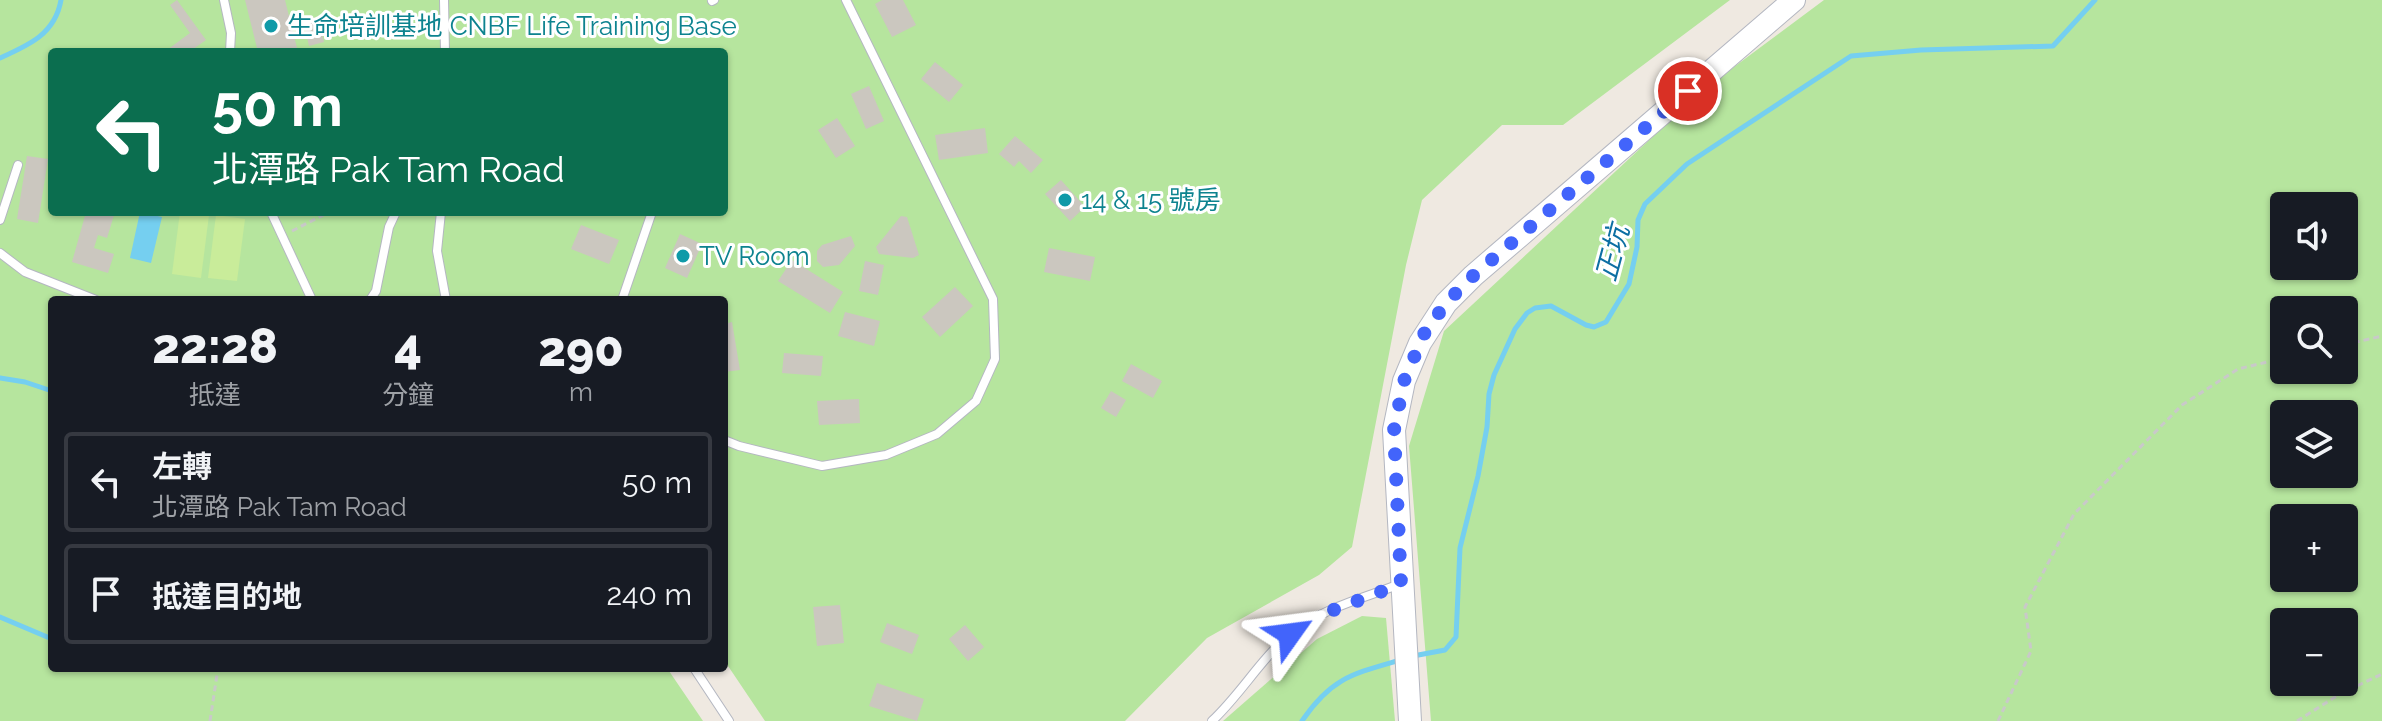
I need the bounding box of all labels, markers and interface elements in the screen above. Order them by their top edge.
place label: 生命培訓基地 CNBF Life Training Base [287,11,737,41]
marker: 生命培訓基地 CNBF Life Training Base [262,17,280,35]
pin [1654,57,1722,125]
icon: arrive [1666,69,1710,113]
text: 50 m [212,73,343,139]
icon: left [80,80,184,184]
text: 北潭路 Pak Tam Road [212,148,565,190]
place label: 14 & 15 號房 [1081,185,1221,215]
marker: 14 & 15 號房 [1056,191,1074,209]
map controls [2270,192,2358,696]
button: sound [2270,192,2358,280]
water label: 正坑 [1589,218,1637,284]
place label: TV Room [699,241,810,271]
marker: TV Room [674,247,692,265]
button: search [2270,296,2358,384]
text: 22:28 [152,318,278,374]
text: 4 [394,318,422,374]
text: 290 [538,321,624,377]
text: m [569,377,593,407]
text: 抵達 [189,380,241,410]
text: 分鐘 [382,380,434,410]
button: layers [2270,400,2358,488]
text: 左轉 [152,449,212,484]
icon: left [84,460,128,504]
text: 50 m [622,465,692,500]
text: 北潭路 Pak Tam Road [152,492,407,522]
button: + [2270,504,2358,592]
icon: arrive [84,572,128,616]
text: 240 m [606,577,692,612]
text: 抵達目的地 [152,579,302,614]
position arrow [1248,592,1332,676]
button: − [2270,608,2358,696]

